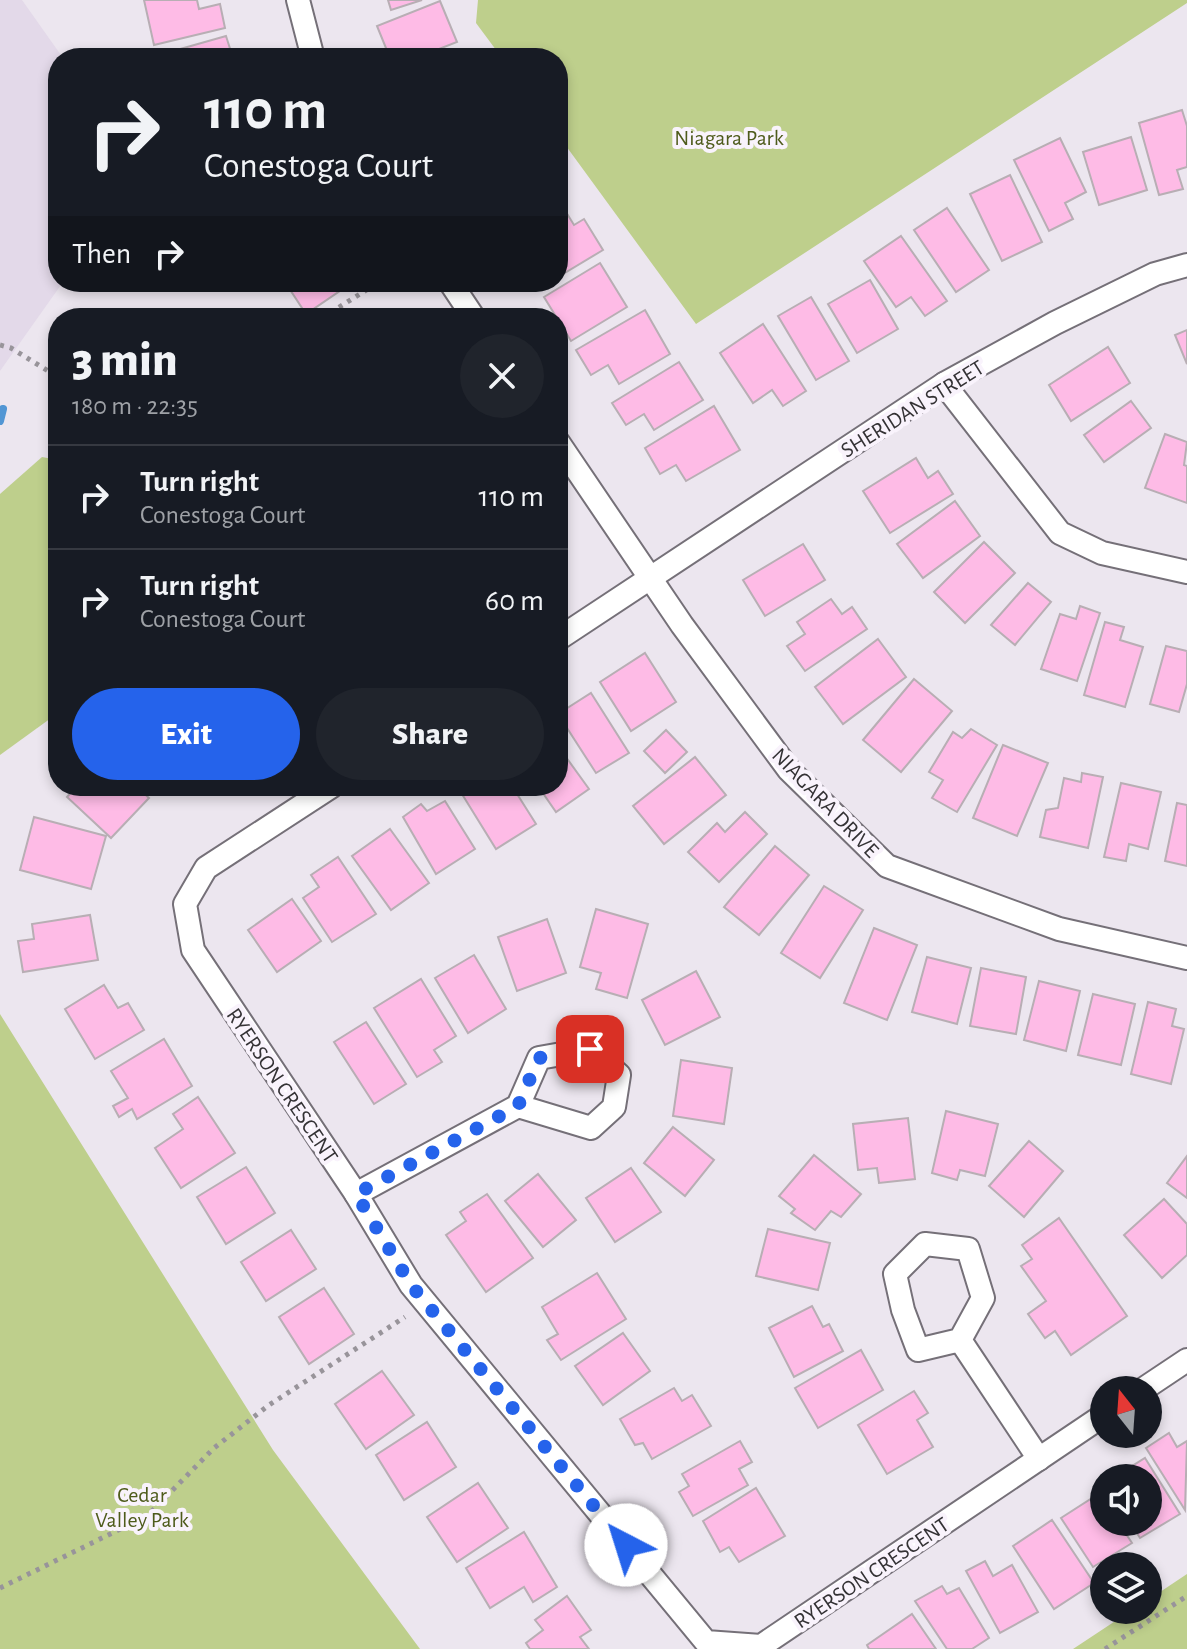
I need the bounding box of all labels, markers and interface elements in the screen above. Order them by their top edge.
icon: right [72,80,176,184]
text: 110 m [204,83,327,139]
park label: Niagara Park [674,127,784,149]
text: Conestoga Court [204,148,433,184]
icon: right [147,232,191,276]
text: Then [72,239,131,269]
button: close [460,334,544,418]
text: 3 min [72,337,178,385]
street label: SHERIDAN STREET [837,356,988,462]
text: 180 m · 22:35 [72,393,198,419]
text: Turn right [140,467,259,497]
icon: right [72,475,116,519]
text: 110 m [479,482,544,512]
text: Conestoga Court [140,502,305,528]
text: Turn right [140,571,259,601]
icon: right [72,579,116,623]
text: 60 m [485,586,544,616]
text: Conestoga Court [140,606,305,632]
button: Exit [72,688,300,780]
button: Share [316,688,544,780]
street label: NIAGARA DRIVE [768,744,883,862]
street label: RYERSON CRESCENT [222,1004,342,1167]
pin [556,1015,624,1083]
icon: arrive [568,1027,612,1071]
north arrow [1090,1376,1162,1448]
map controls [1090,1376,1162,1624]
button: sound [1090,1464,1162,1536]
park label: Cedar Valley Park [95,1484,189,1531]
position arrow [584,1503,668,1587]
street label: RYERSON CRESCENT [790,1513,953,1633]
button: layers [1090,1552,1162,1624]

